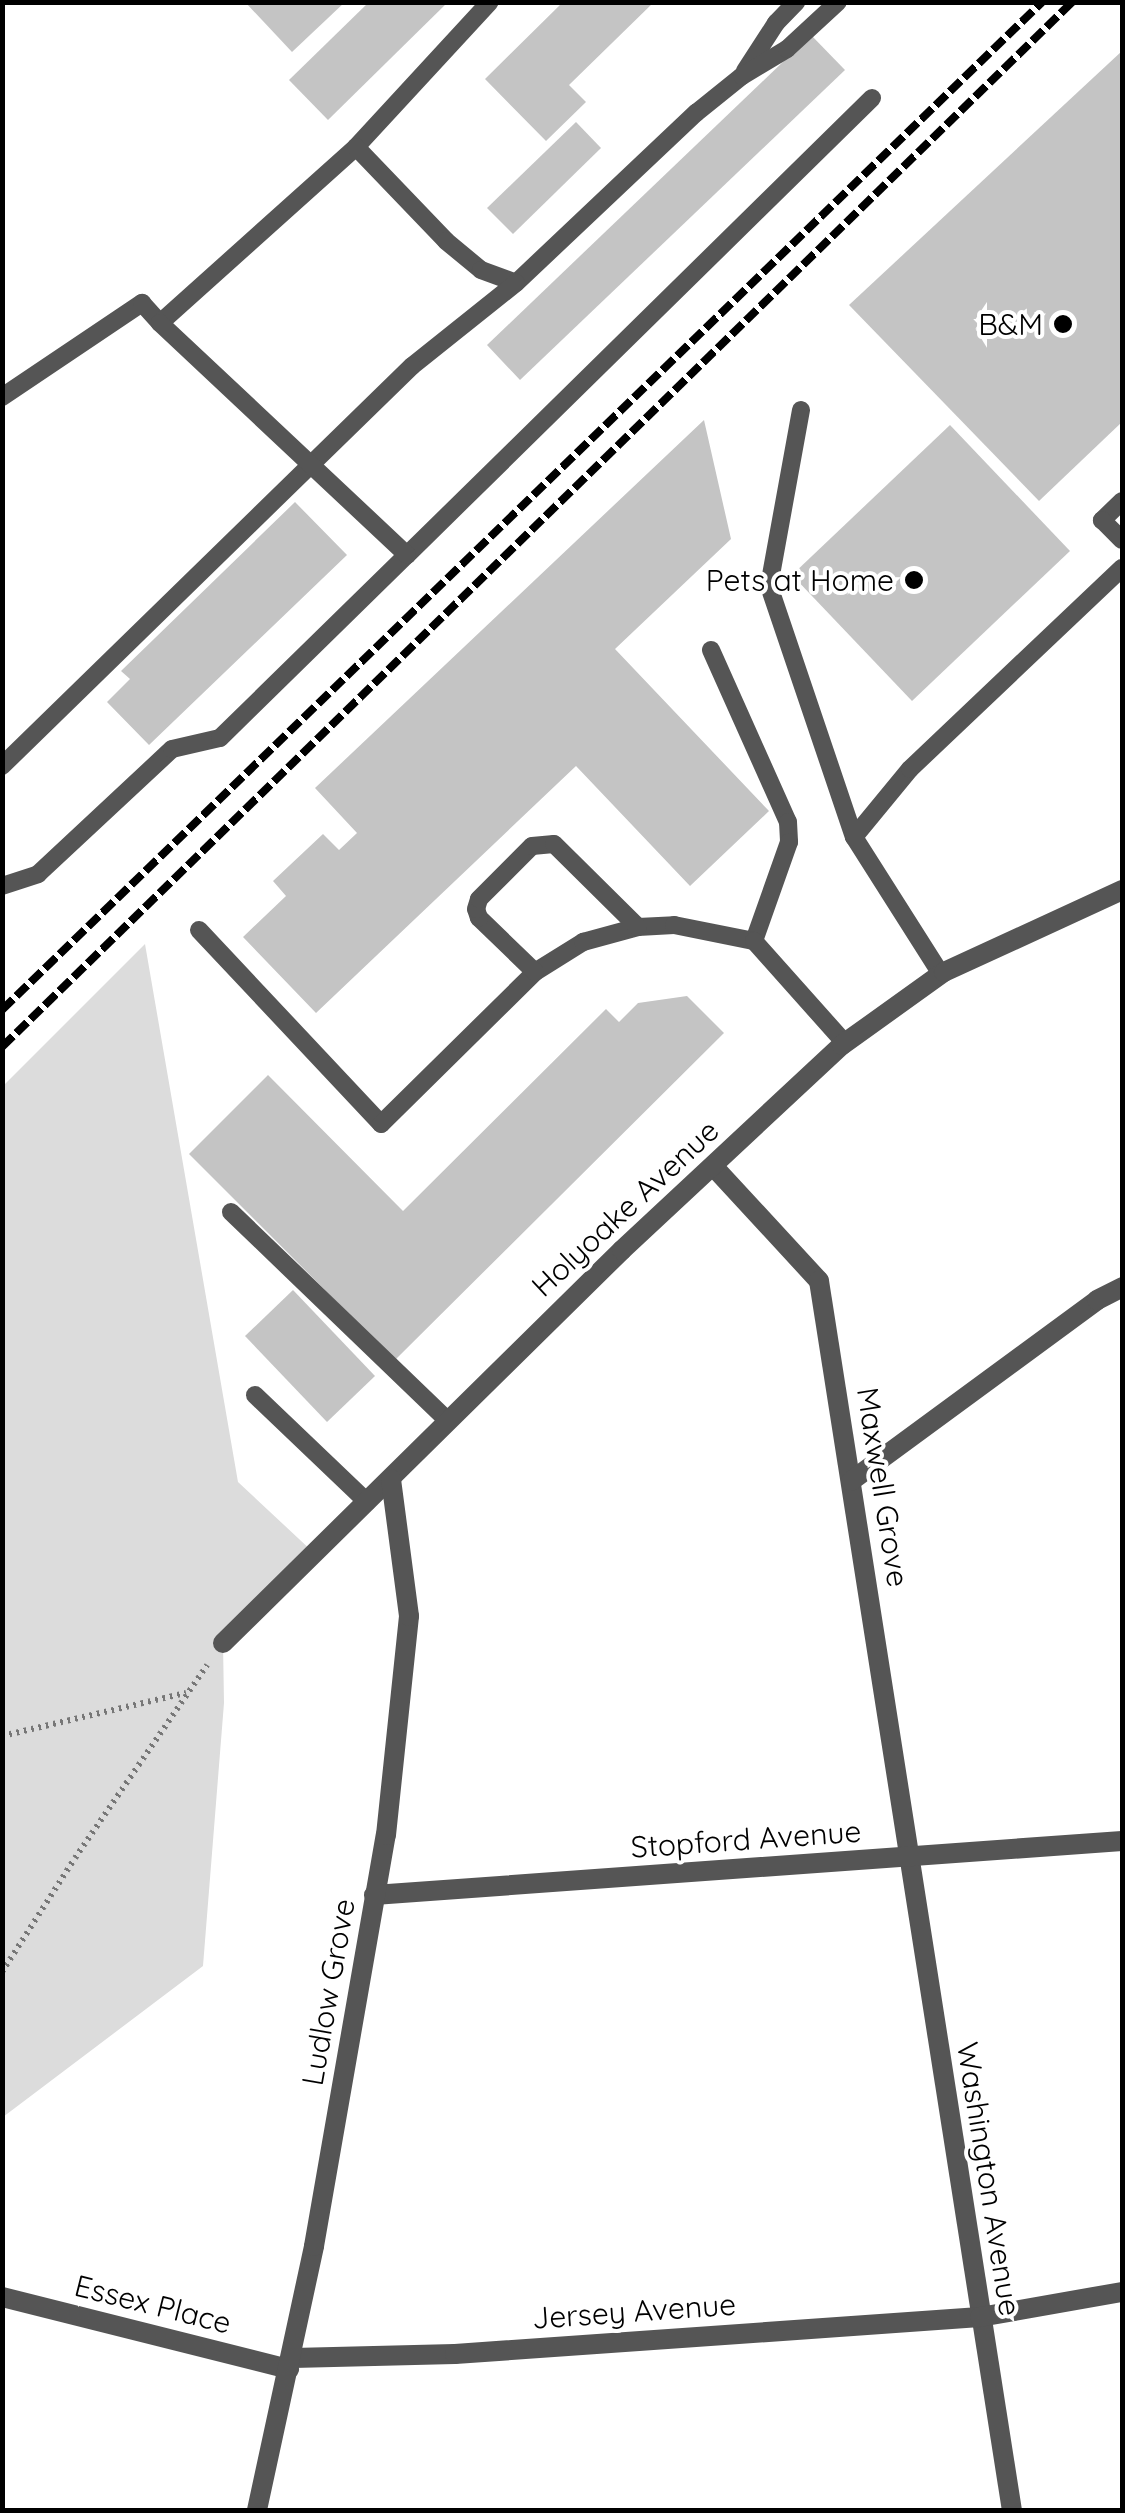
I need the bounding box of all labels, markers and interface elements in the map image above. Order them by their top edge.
place label: B&M [978,306,1043,342]
marker: B&M [1052,313,1074,335]
place label: Pets at Home [706,562,894,598]
marker: Pets at Home [903,569,925,591]
street label: Holyoake Avenue [524,1112,726,1304]
street label: Maxwell Grove [849,1385,917,1589]
street label: Stopford Avenue [630,1813,862,1865]
street label: Ludlow Grove [294,1896,362,2088]
street label: Washington Avenue [950,2040,1028,2318]
street label: Essex Place [71,2267,235,2341]
street label: Jersey Avenue [531,2286,737,2336]

